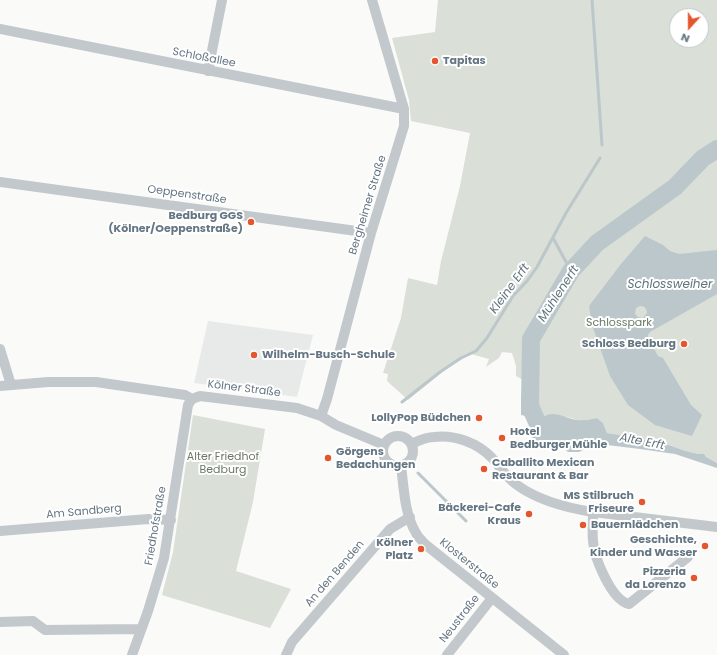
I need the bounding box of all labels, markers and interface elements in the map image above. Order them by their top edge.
north arrow [669,8,709,48]
text: N [678,29,692,47]
street label: Schloßallee [171,45,237,71]
place label: Tapitas [443,54,486,68]
marker: Tapitas [430,56,440,66]
street label: Bergheimer Straße [347,154,389,256]
street label: Oeppenstraße [147,183,227,207]
place label: Bedburg GGS (Kölner/Oeppenstraße) [108,209,243,235]
marker: Bedburg GGS (Kölner/Oeppenstraße) [246,217,256,227]
water label: Kleine Erft [487,261,533,317]
water label: Mühlenerft [536,263,582,325]
water label: Schlossweiher [628,278,712,292]
park label: Schlosspark [586,316,652,330]
place label: Schloss Bedburg [582,337,676,351]
marker: Schloss Bedburg [679,339,689,349]
place label: Wilhelm-Busch-Schule [262,348,395,362]
marker: Wilhelm-Busch-Schule [249,350,259,360]
street label: Kölner Straße [207,378,281,400]
place label: LollyPop Büdchen [371,411,471,425]
marker: LollyPop Büdchen [474,413,484,423]
place label: Hotel Bedburger Mühle [510,425,607,451]
water label: Alte Erft [618,431,666,453]
marker: Hotel Bedburger Mühle [497,433,507,443]
place label: Görgens Bedachungen [336,445,416,471]
park label: Alter Friedhof Bedburg [187,450,259,476]
marker: Görgens Bedachungen [323,453,333,463]
place label: Caballito Mexican Restaurant & Bar [492,456,594,482]
marker: Caballito Mexican Restaurant & Bar [479,464,489,474]
street label: Friedhofstraße [143,486,169,566]
place label: MS Stilbruch Friseure [563,489,634,515]
marker: MS Stilbruch Friseure [637,497,647,507]
place label: Bäckerei-Cafe Kraus [438,501,521,527]
street label: Am Sandberg [46,502,122,522]
marker: Bäckerei-Cafe Kraus [524,509,534,519]
place label: Bauernlädchen [591,518,678,532]
marker: Bauernlädchen [578,520,588,530]
place label: Geschichte, Kinder und Wasser [590,533,697,559]
place label: Kölner Platz [376,536,413,562]
street label: Klosterstraße [437,536,501,592]
street label: An den Benden [303,538,367,610]
marker: Geschichte, Kinder und Wasser [700,541,710,551]
marker: Kölner Platz [416,544,426,554]
place label: Pizzeria da Lorenzo [625,565,686,591]
marker: Pizzeria da Lorenzo [689,573,699,583]
street label: Neustraße [437,592,483,646]

